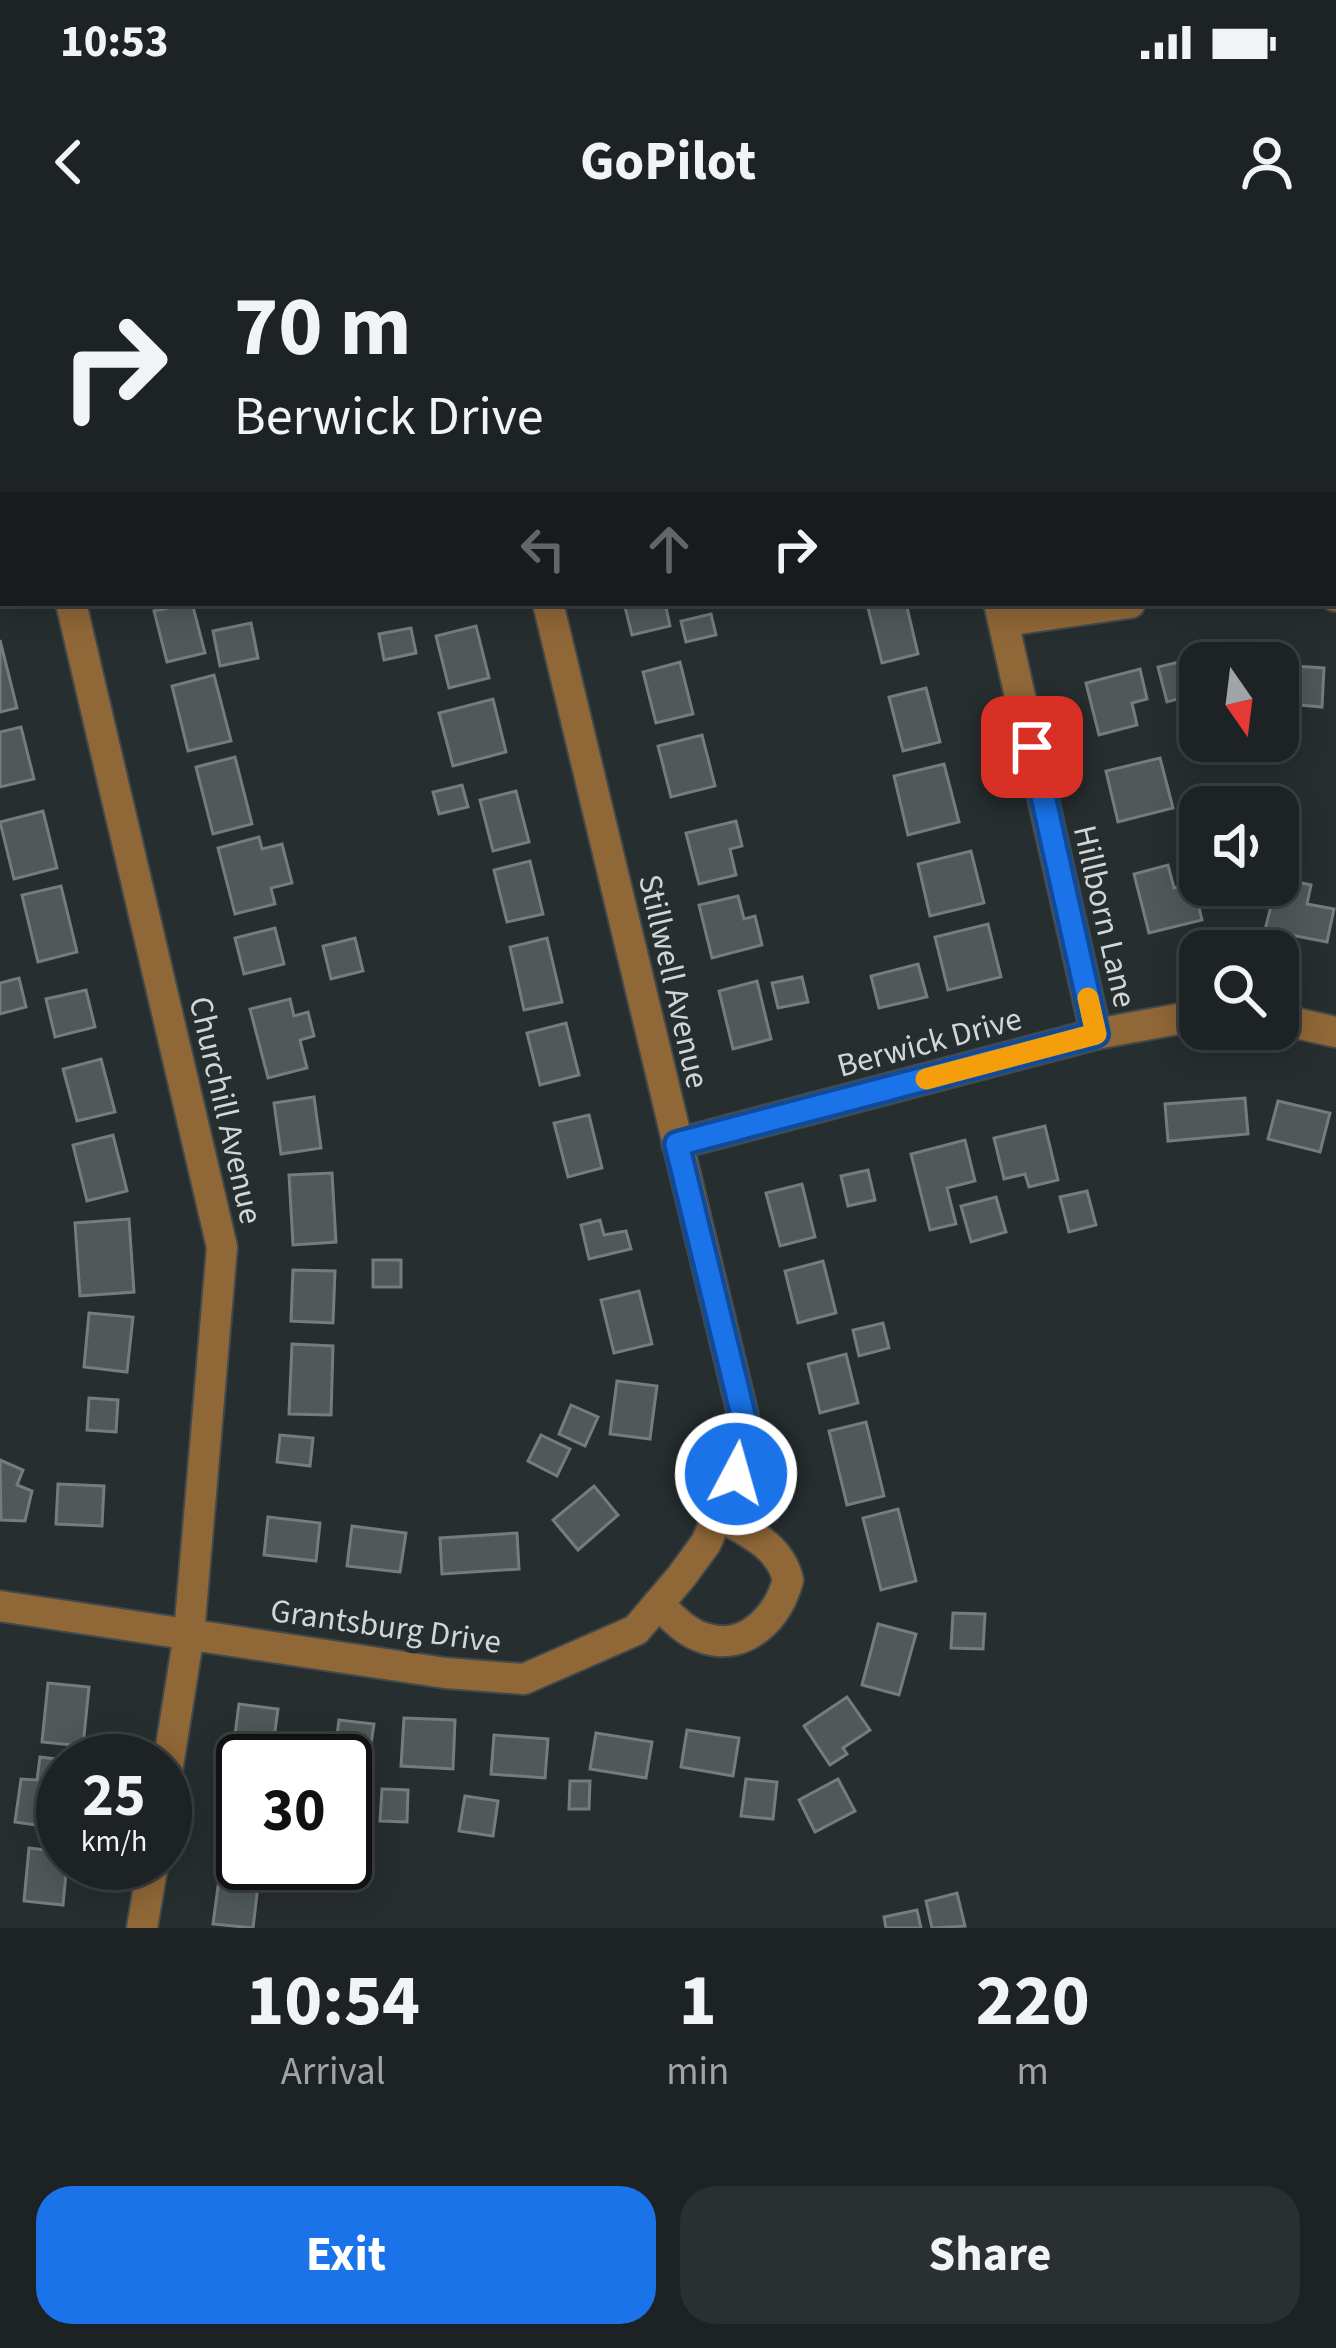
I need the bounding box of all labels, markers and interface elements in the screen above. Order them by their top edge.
text: 10:53 [60,10,169,74]
text: GoPilot [580,124,756,201]
icon: back [36,129,102,195]
icon: person [1234,129,1300,195]
text: 70 m [234,268,412,388]
icon: right [36,288,192,444]
text: Berwick Drive [234,379,544,456]
icon: left [510,516,576,582]
icon: ahead [636,516,702,582]
icon: right [762,516,828,582]
north arrow [1179,642,1299,762]
map controls [1179,642,1299,1050]
pin [981,696,1083,798]
icon: arrive [999,714,1065,780]
button: sound [1179,786,1299,906]
street label: Hillborn Lane [1061,821,1148,1012]
street label: Stillwell Avenue [626,870,721,1093]
button: search [1179,930,1299,1050]
street label: Churchill Avenue [177,992,275,1229]
street label: Berwick Drive [832,995,1027,1090]
position arrow [673,1411,799,1537]
street label: Grantsburg Drive [267,1587,504,1666]
speed limit sign: 30 [216,1734,372,1890]
text: 25 [82,1754,146,1839]
text: km/h [81,1820,147,1863]
text: 10:54 [246,1950,420,2053]
text: 1 [679,1950,717,2053]
text: 220 [976,1950,1090,2053]
text: Arrival [281,2044,386,2100]
text: min [666,2044,729,2100]
text: m [1017,2044,1049,2100]
button: Exit [36,2186,656,2324]
button: Share [680,2186,1300,2324]

